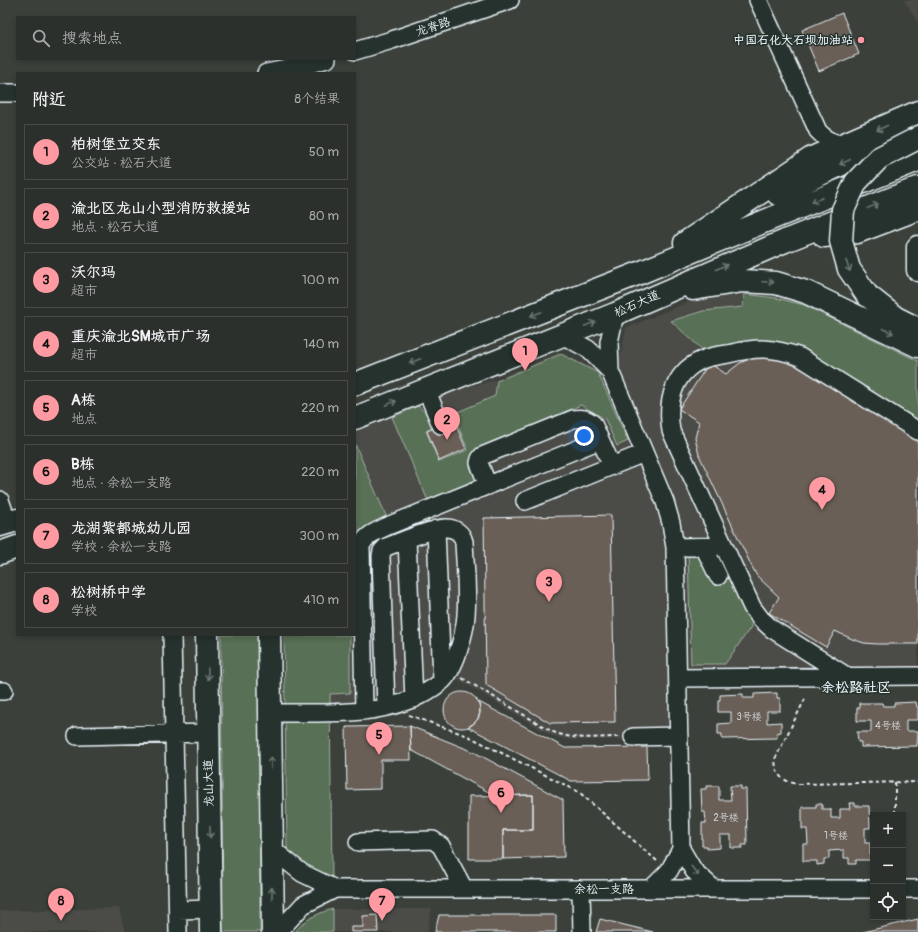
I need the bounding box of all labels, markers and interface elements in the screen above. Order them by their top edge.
street label: 龙脊路 [414,14,452,40]
search box [16,16,356,60]
icon: search [30,27,52,49]
text: 搜索地点 [62,29,122,48]
place label: 中国石化大石坝加油站 [733,33,853,48]
marker: 中国石化大石坝加油站 [856,35,866,45]
text: 附近 [32,89,66,110]
text: 8个结果 [294,91,340,107]
one-way arrow [877,124,889,132]
text: 柏树堡立交东 [71,135,161,154]
text: 1 [43,144,49,160]
text: 50 m [309,144,339,160]
text: 公交站 · 松石大道 [71,155,172,171]
one-way arrow [839,159,851,166]
one-way arrow [811,197,823,205]
text: 渝北区龙山小型消防救援站 [71,199,251,218]
one-way arrow [867,201,879,209]
text: 2 [42,208,50,224]
text: 80 m [309,208,339,224]
text: 地点 · 松石大道 [71,219,159,235]
one-way arrow [845,259,853,271]
text: 沃尔玛 [71,263,116,282]
one-way arrow [716,263,728,271]
text: 3 [42,272,50,288]
text: 100 m [302,272,339,288]
one-way arrow [761,279,774,286]
text: 超市 [71,283,97,299]
street label: 松石大道 [612,287,662,321]
one-way arrow [530,310,542,318]
one-way arrow [583,319,595,327]
text: 重庆渝北SM城市广场 [71,327,211,346]
one-way arrow [881,328,893,335]
text: 4 [42,336,50,352]
text: 140 m [303,336,339,352]
pin: 1 [512,338,538,371]
text: 超市 [71,347,97,363]
one-way arrow [409,358,421,366]
text: A栋 [71,391,96,410]
one-way arrow [385,399,397,407]
text: 5 [42,400,50,416]
text: 220 m [301,400,339,416]
pin: 2 [434,407,460,440]
text: 地点 [71,411,97,427]
your location [574,426,594,446]
text: B栋 [71,455,95,474]
text: 6 [42,464,50,480]
text: 220 m [301,464,339,480]
text: 地点 · 余松一支路 [71,475,172,491]
pin: 4 [809,477,835,510]
text: 龙湖紫都城幼儿园 [71,519,191,538]
text: 7 [43,528,49,544]
text: 300 m [300,528,339,544]
text: 学校 · 余松一支路 [71,539,172,555]
pin: 3 [536,569,562,602]
text: 松树桥中学 [71,583,146,602]
text: 8 [43,592,49,608]
text: 410 m [303,592,339,608]
text: 学校 [71,603,97,619]
one-way arrow [204,667,211,680]
district label: 余松路社区 [821,679,891,696]
house number: 3号楼 [736,711,762,723]
house number: 4号楼 [875,720,901,732]
pin: 5 [366,722,392,755]
one-way arrow [267,757,275,770]
street label: 龙山大道 [201,759,217,807]
pin: 6 [488,780,514,813]
house number: 2号楼 [713,812,739,824]
map controls [870,812,906,920]
button: + [870,812,906,848]
one-way arrow [206,825,214,838]
house number: 1号楼 [824,830,848,842]
button: − [870,848,906,884]
one-way arrow [691,865,700,876]
street label: 余松一支路 [574,882,634,897]
button: locate [870,884,906,920]
one-way arrow [268,887,276,900]
pin: 8 [48,888,74,921]
pin: 7 [369,888,395,921]

